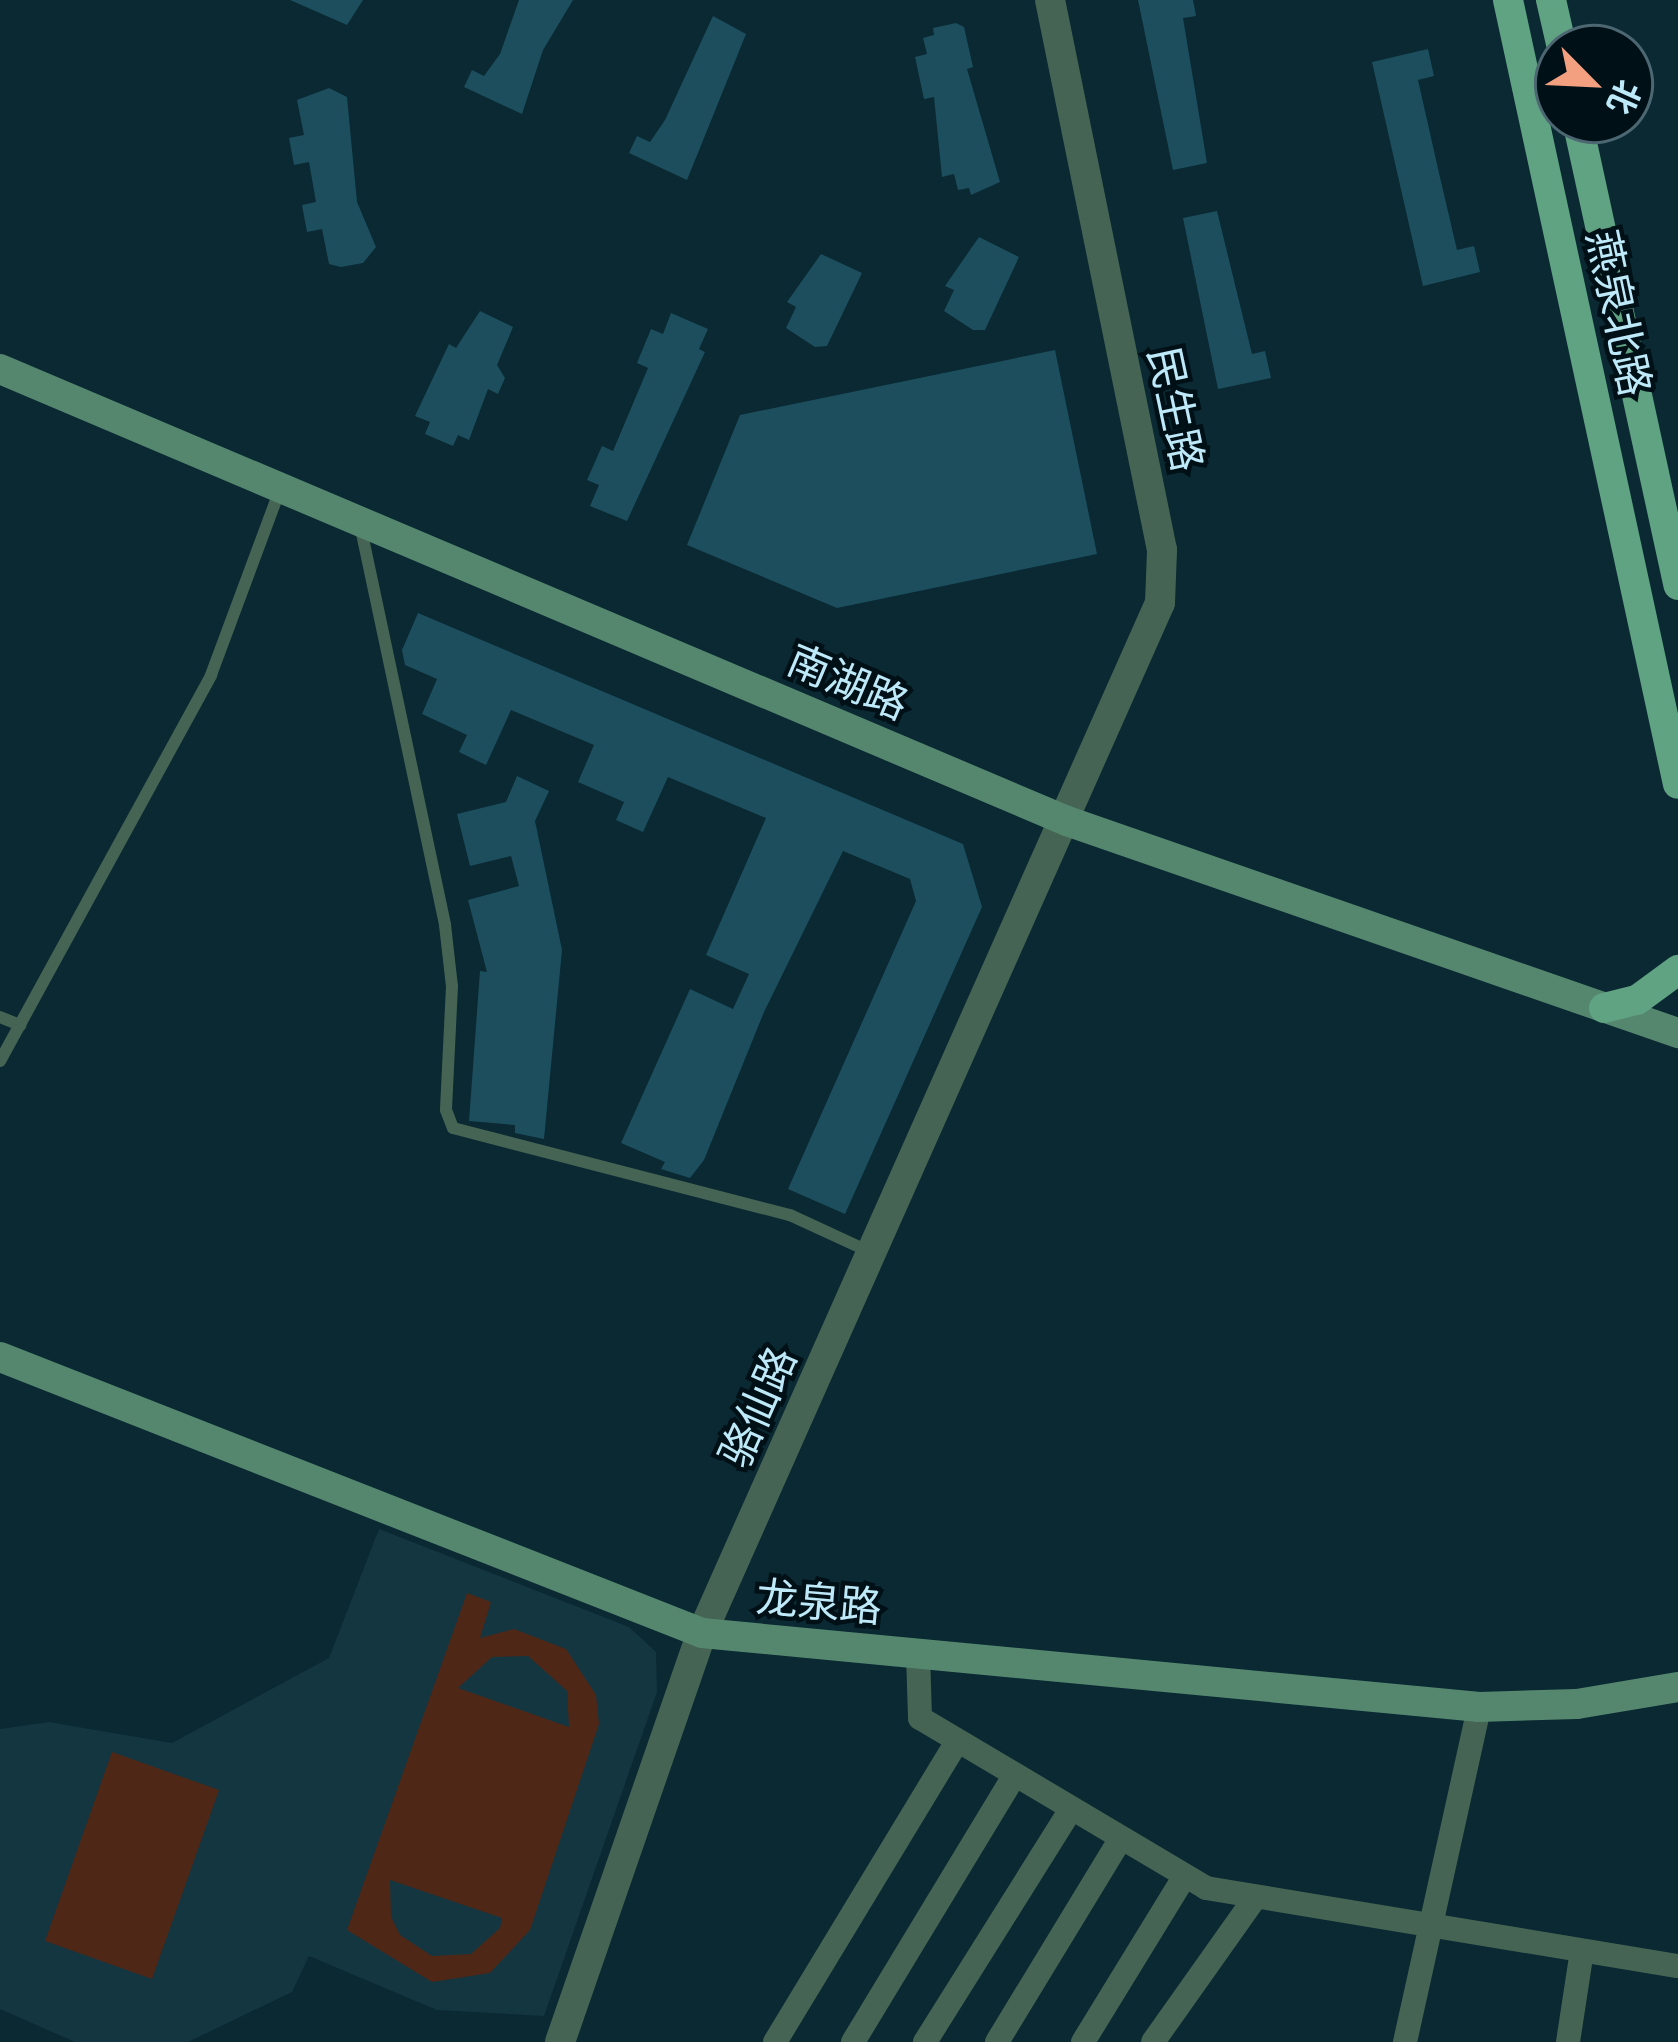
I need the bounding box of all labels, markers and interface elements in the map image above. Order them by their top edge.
north arrow [1534,24,1654,144]
text: 北 [1598,74,1651,121]
street label: 燕泉北路 [1577,226,1661,400]
street label: 民生路 [1138,342,1214,476]
street label: 南湖路 [780,634,916,730]
street label: 骆仙路 [709,1339,807,1475]
street label: 龙泉路 [754,1571,884,1633]

